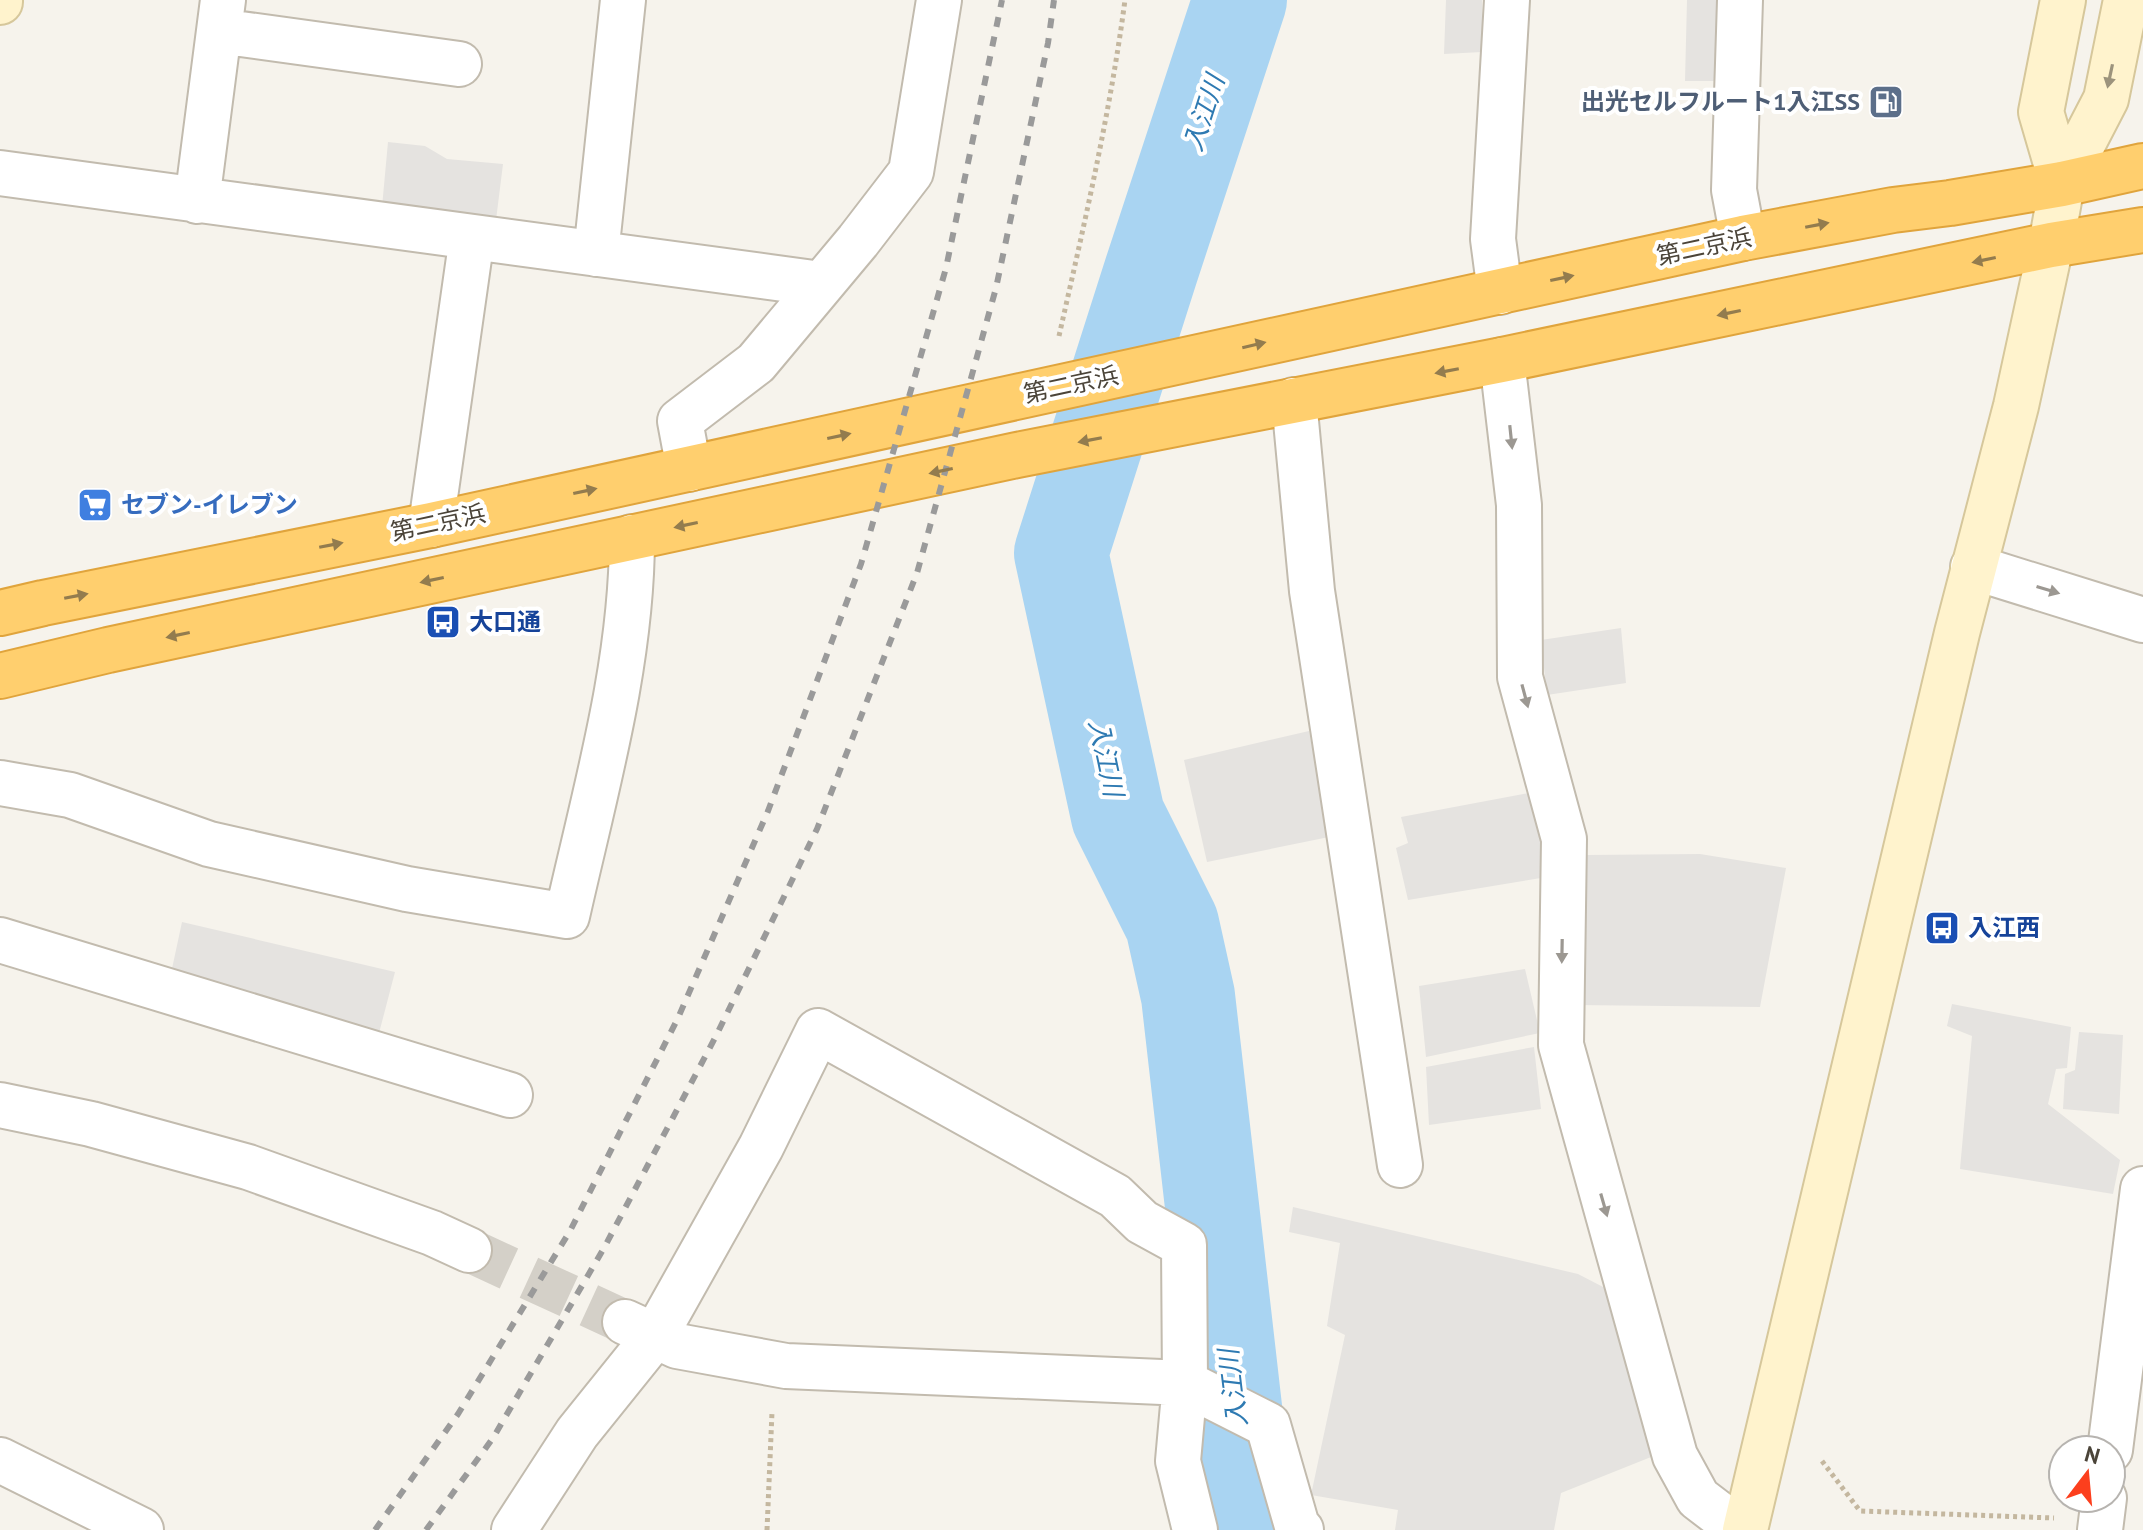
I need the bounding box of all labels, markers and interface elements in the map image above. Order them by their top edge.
one-way arrow [2104,64,2116,89]
water label: 入江川 [1176,68,1232,155]
fuel station icon: 出光セルフルート1入江SS [1867,83,1905,121]
place label: 出光セルフルート1入江SS [1581,86,1860,117]
one-way arrow [1804,218,1829,230]
street label: 第二京浜 [1654,221,1754,272]
one-way arrow [1971,254,1996,266]
one-way arrow [1550,271,1575,284]
one-way arrow [1717,307,1742,320]
one-way arrow [1241,338,1266,351]
street label: 第二京浜 [1021,359,1121,410]
one-way arrow [1434,365,1459,377]
one-way arrow [1505,425,1518,450]
one-way arrow [827,429,852,442]
one-way arrow [1078,435,1103,447]
one-way arrow [928,465,953,478]
one-way arrow [573,484,598,497]
supermarket icon: セブン-イレブン [76,486,114,524]
place label: セブン-イレブン [121,489,298,520]
street label: 第二京浜 [388,497,488,548]
one-way arrow [674,519,699,532]
one-way arrow [319,538,344,551]
one-way arrow [419,574,444,587]
one-way arrow [2036,584,2060,597]
one-way arrow [64,589,89,602]
bus stop icon: 大口通 [424,603,462,641]
place label: 大口通 [469,606,541,637]
one-way arrow [165,629,190,642]
one-way arrow [1520,684,1532,709]
water label: 入江川 [1082,716,1131,802]
bus stop icon: 入江西 [1923,909,1961,947]
place label: 入江西 [1968,912,2040,943]
one-way arrow [1556,939,1569,964]
one-way arrow [1599,1193,1611,1218]
water label: 入江川 [1211,1344,1254,1429]
north arrow [2047,1434,2127,1514]
text: N [2082,1439,2103,1470]

